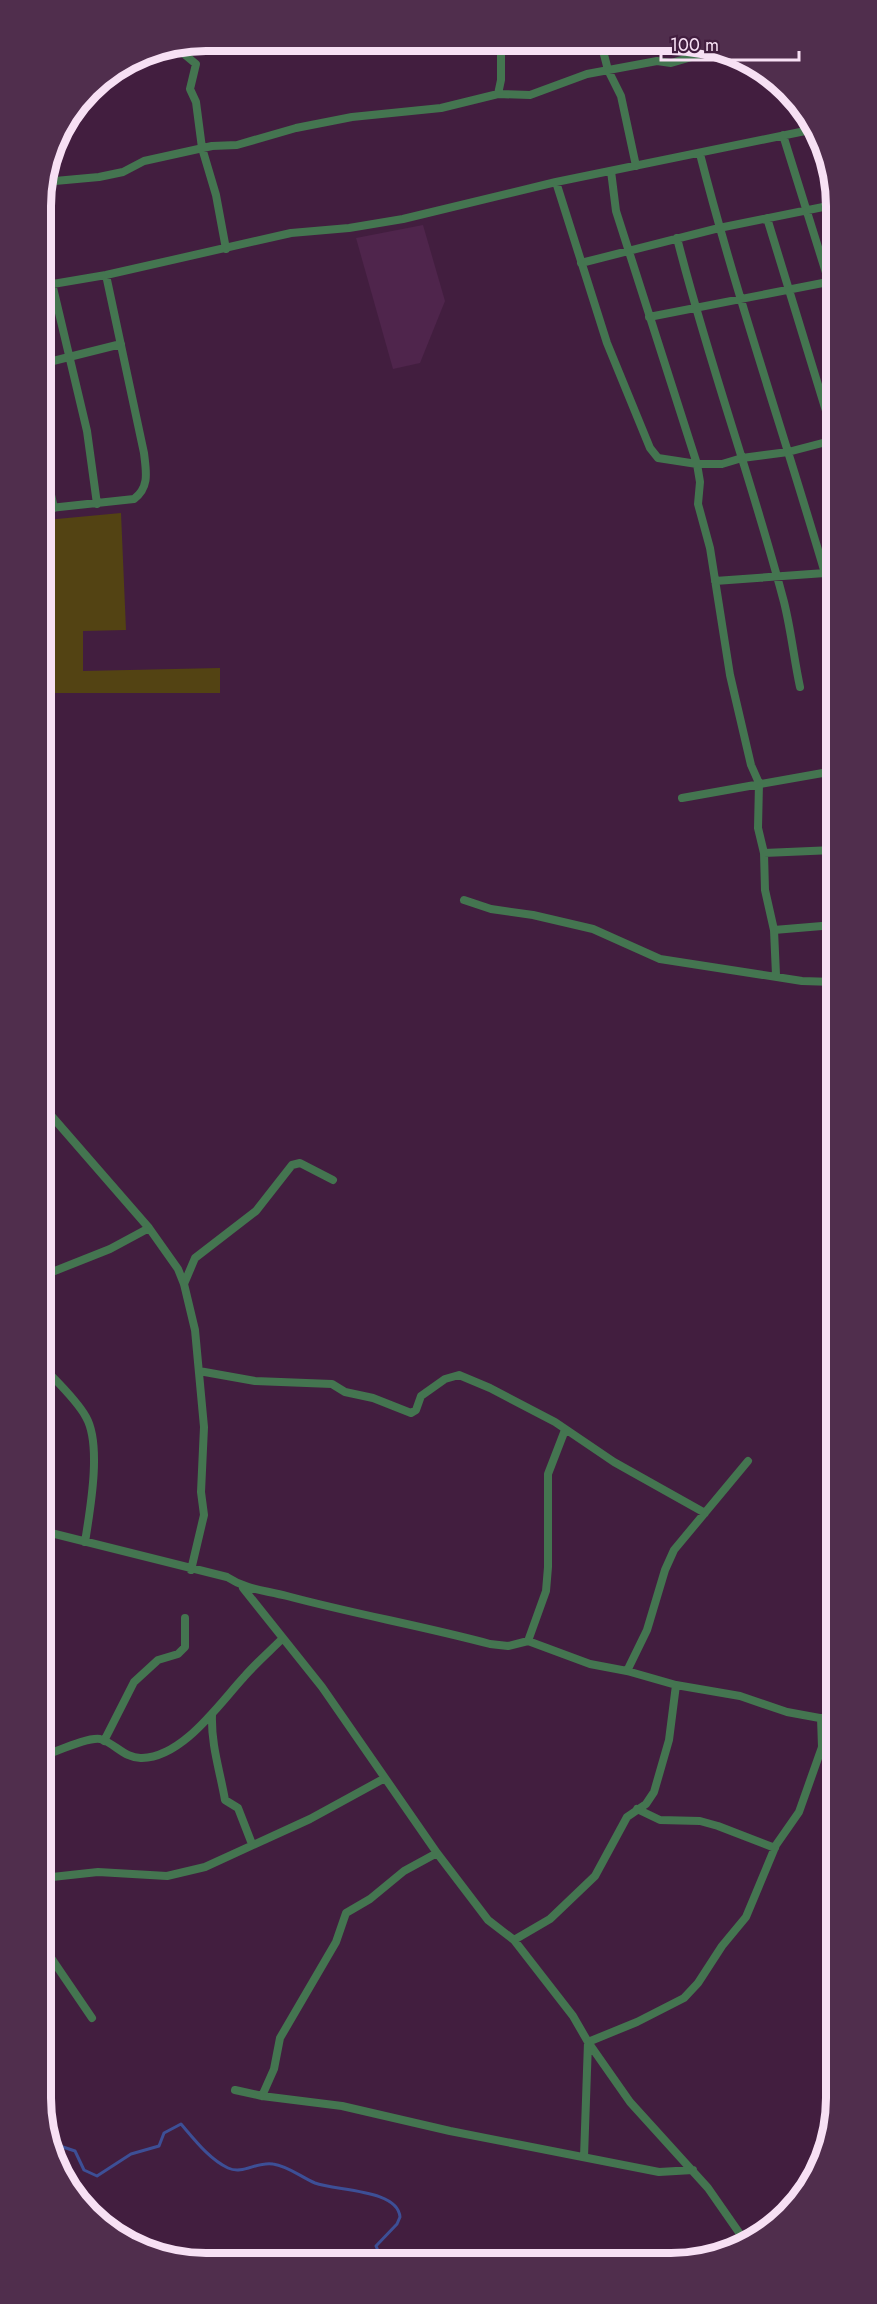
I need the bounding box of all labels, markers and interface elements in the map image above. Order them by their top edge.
scale bar [661,24,799,62]
text: 100 m [670,32,719,58]

